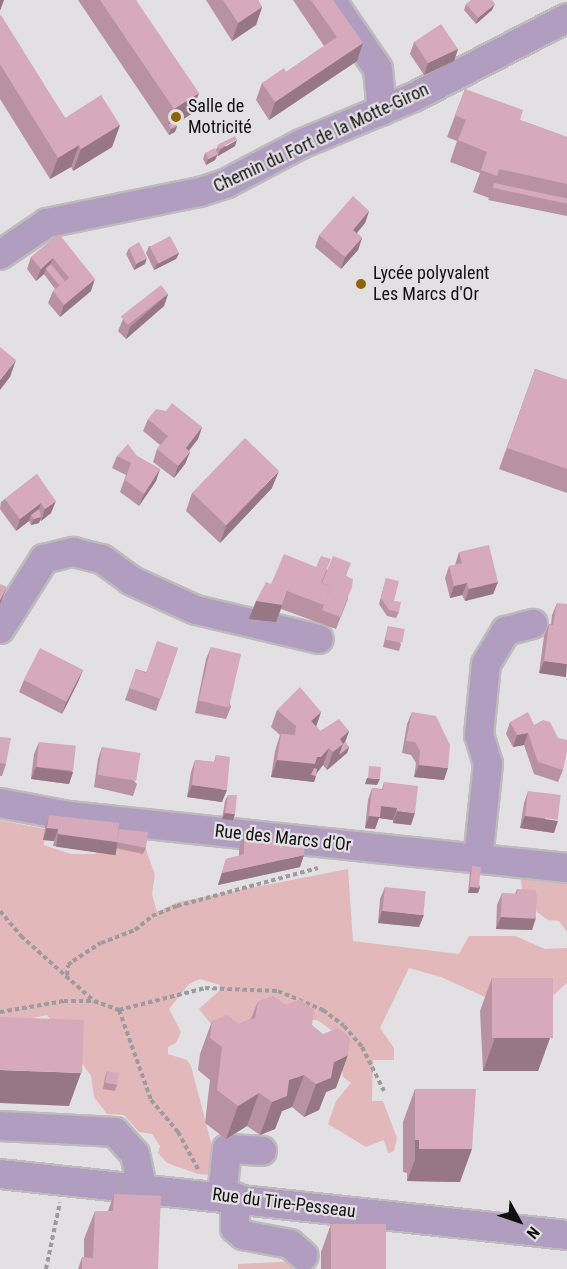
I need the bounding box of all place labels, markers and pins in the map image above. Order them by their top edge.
place label: Salle de Motricité [188,96,252,138]
marker: Salle de Motricité [169,110,183,124]
place label: Lycée polyvalent Les Marcs d'Or [373,263,489,306]
marker: Lycée polyvalent Les Marcs d'Or [354,277,368,291]

